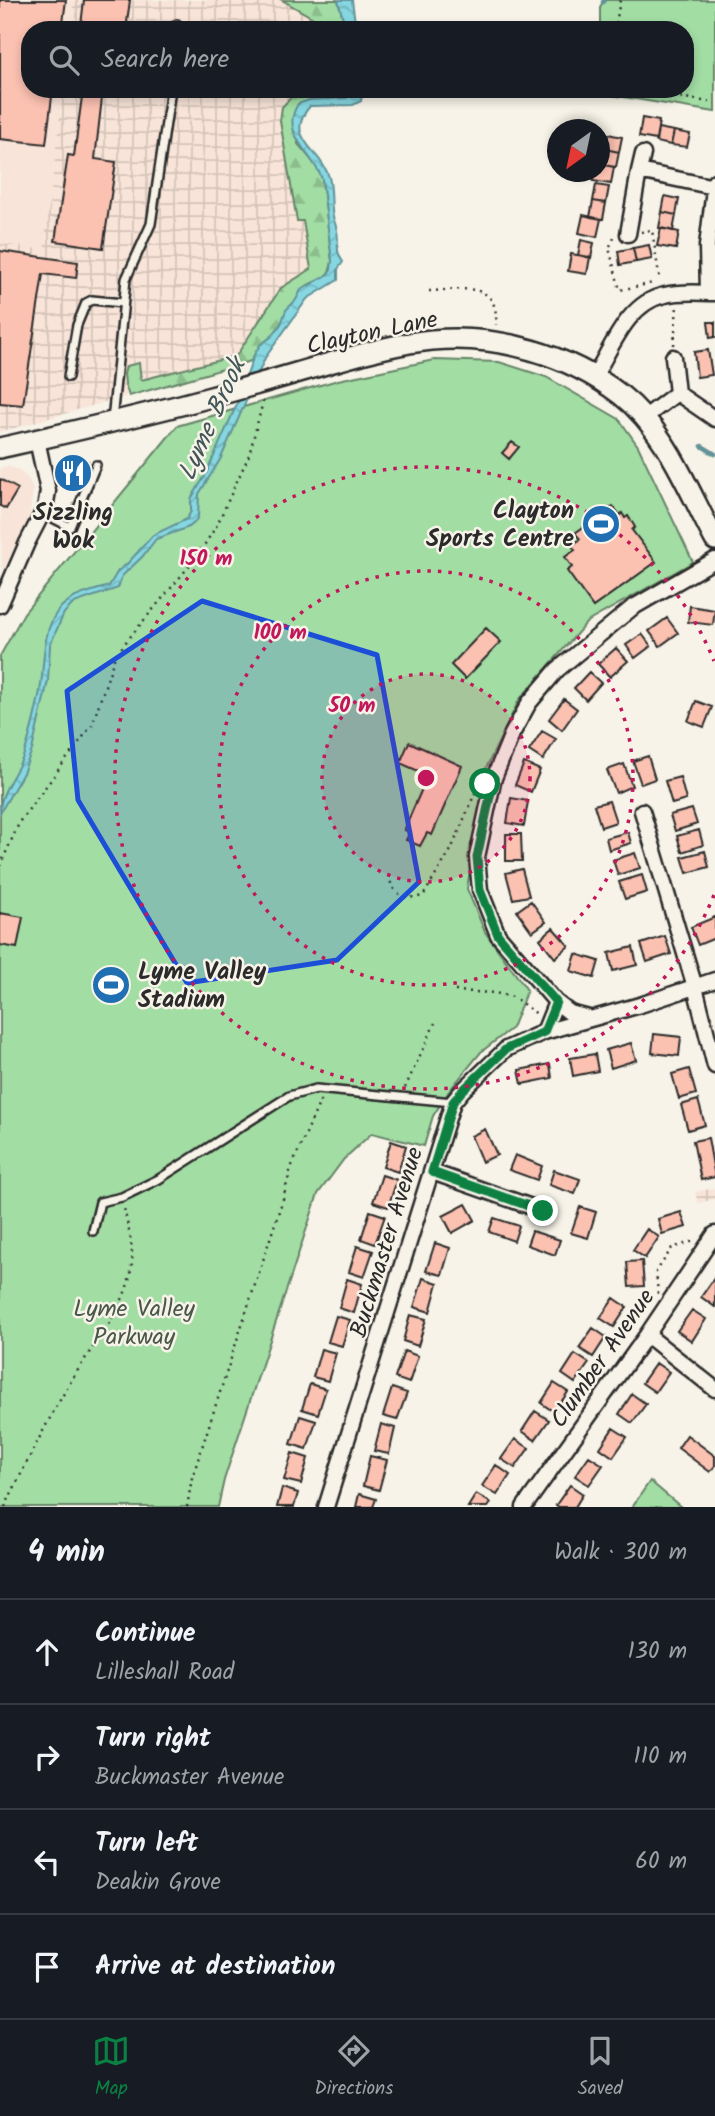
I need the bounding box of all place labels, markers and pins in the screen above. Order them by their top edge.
restaurant icon: Sizzling Wok [52,452,94,494]
place label: Clayton Sports Centre [426,492,574,559]
place label: Sizzling Wok [33,494,113,561]
sports icon: Clayton Sports Centre [580,503,622,545]
centre of rings [414,766,438,790]
place label: Lyme Valley Stadium [138,953,267,1020]
sports icon: Lyme Valley Stadium [90,964,132,1006]

